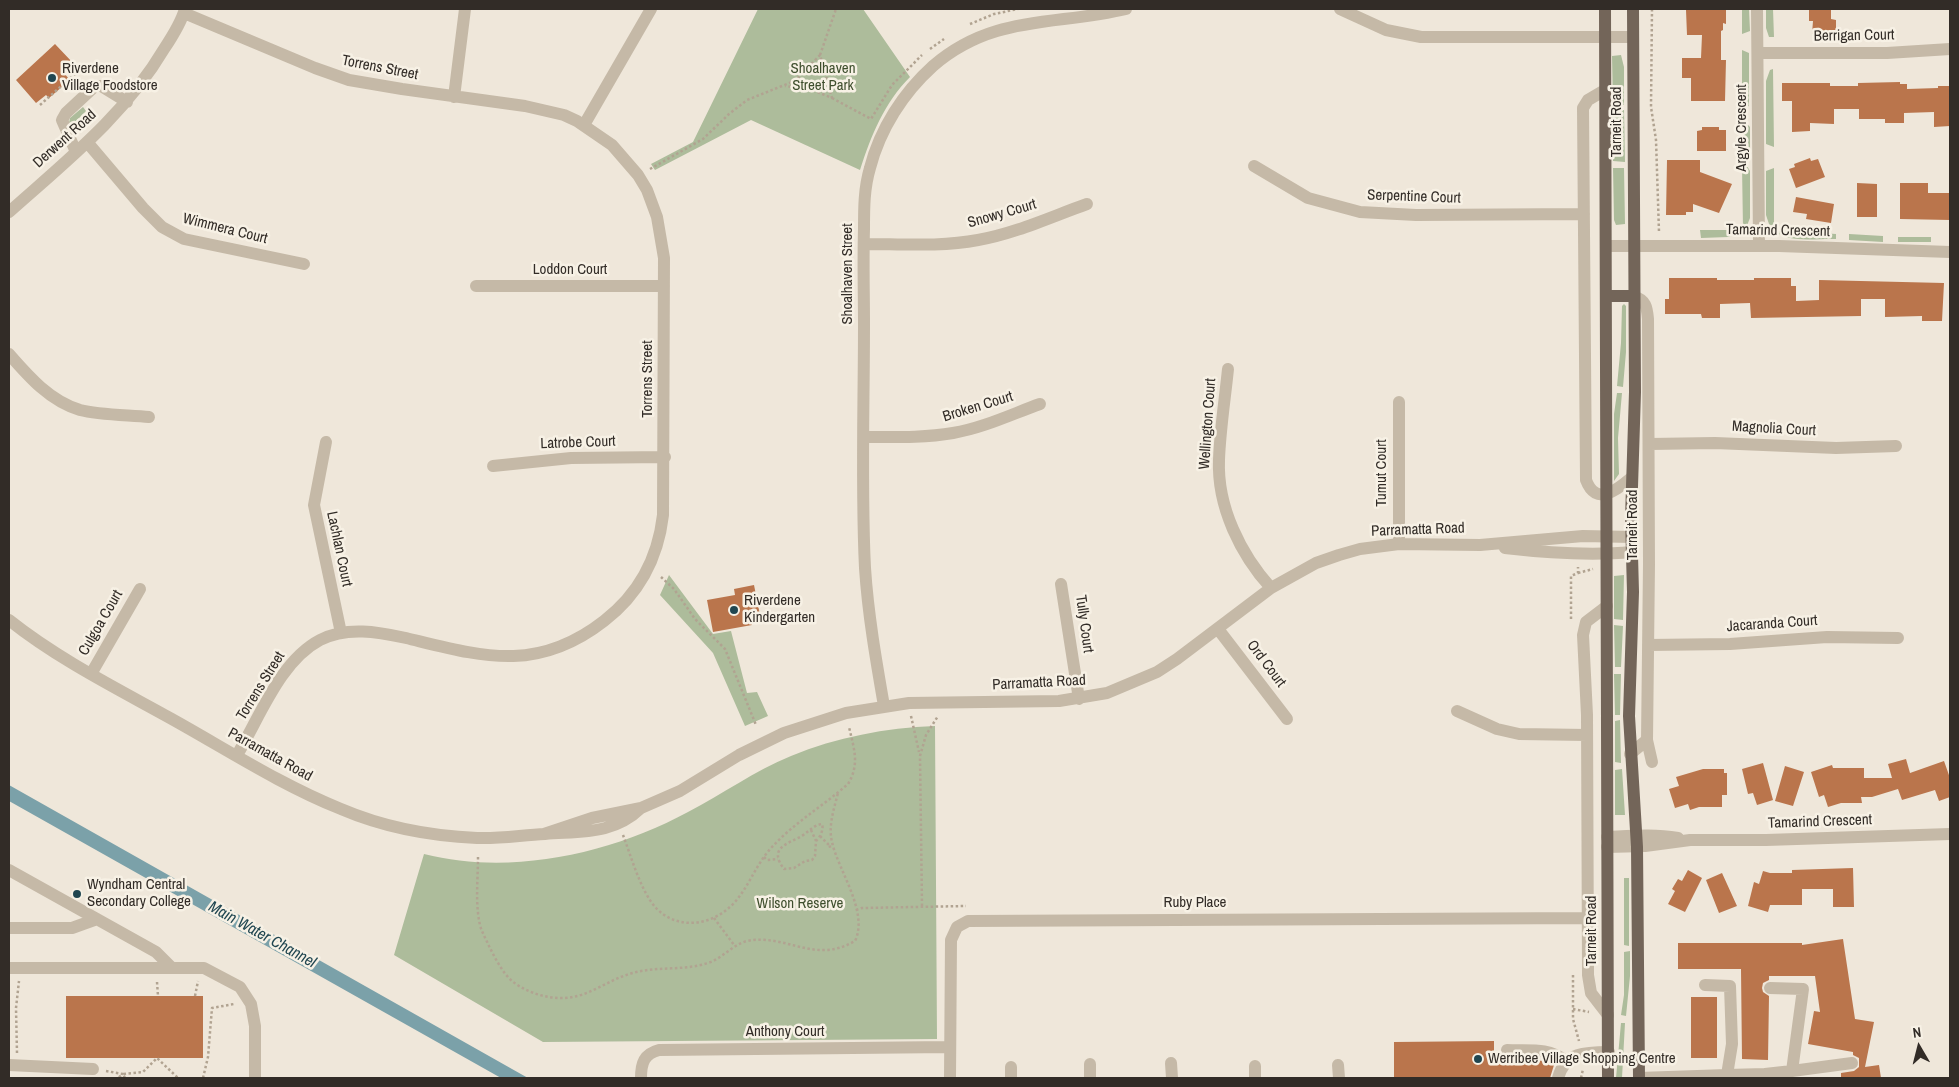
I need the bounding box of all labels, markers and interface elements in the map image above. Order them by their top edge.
street label: Berrigan Court [1814,26,1894,46]
street label: Torrens Street [340,52,420,84]
place label: Riverdene Village Foodstore [62,60,158,95]
park label: Shoalhaven Street Park [791,60,855,95]
marker: Riverdene Village Foodstore [46,72,58,84]
street label: Argyle Crescent [1733,84,1751,172]
street label: Tarneit Road [1608,87,1626,157]
street label: Derwent Road [30,106,100,172]
street label: Serpentine Court [1367,186,1461,208]
street label: Snowy Court [966,196,1038,232]
street label: Wimmera Court [181,210,269,248]
street label: Tamarind Crescent [1726,221,1830,241]
street label: Shoalhaven Street [839,223,857,325]
street label: Loddon Court [533,261,607,279]
street label: Torrens Street [639,340,657,418]
street label: Wellington Court [1196,378,1220,470]
street label: Broken Court [941,388,1015,426]
street label: Magnolia Court [1732,418,1816,440]
street label: Latrobe Court [540,433,616,453]
street label: Tumut Court [1373,439,1391,507]
street label: Tarneit Road [1624,490,1642,560]
street label: Lachlan Court [322,510,356,588]
street label: Parramatta Road [1371,519,1465,541]
street label: Culgoa Court [75,587,127,659]
place label: Riverdene Kindergarten [744,592,815,627]
street label: Tully Court [1071,594,1097,654]
marker: Riverdene Kindergarten [728,604,740,616]
street label: Jacaranda Court [1726,612,1818,636]
street label: Ord Court [1243,637,1289,691]
street label: Torrens Street [233,648,289,724]
street label: Parramatta Road [992,672,1086,694]
street label: Parramatta Road [225,724,315,786]
street label: Tamarind Crescent [1768,811,1872,833]
place label: Wyndham Central Secondary College [87,876,191,911]
marker: Wyndham Central Secondary College [71,888,83,900]
street label: Ruby Place [1164,894,1226,912]
park label: Wilson Reserve [757,895,843,913]
street label: Tarneit Road [1583,896,1601,966]
water label: Main Water Channel [205,898,319,972]
north arrow [1894,1022,1944,1072]
street label: Anthony Court [746,1023,824,1041]
text: N [1912,1023,1922,1042]
place label: Werribee Village Shopping Centre [1488,1050,1676,1068]
marker: Werribee Village Shopping Centre [1472,1053,1484,1065]

